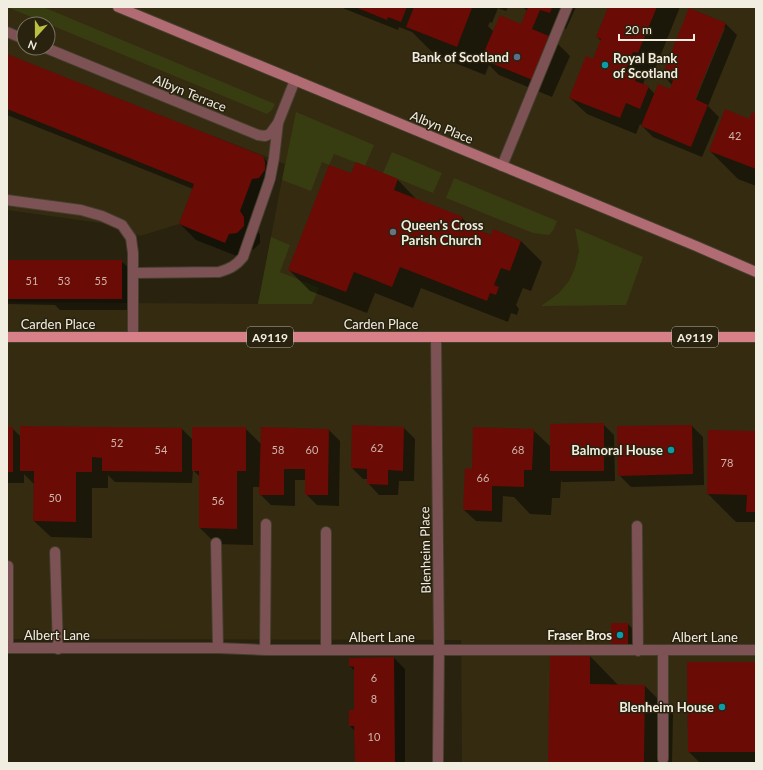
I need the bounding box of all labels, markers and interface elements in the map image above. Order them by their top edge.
north arrow [16,16,56,56]
scale bar [619,16,694,42]
text: 20 m [625,22,652,37]
text: N [26,38,39,53]
place label: Bank of Scotland [412,49,509,65]
place label: Royal Bank of Scotland [613,50,678,81]
marker: Bank of Scotland [512,52,522,62]
marker: Royal Bank of Scotland [600,60,610,70]
street label: Albyn Terrace [151,71,229,115]
street label: Albyn Place [408,107,476,147]
house number: 42 [729,129,741,142]
place label: Queen's Cross Parish Church [401,217,484,248]
marker: Queen's Cross Parish Church [388,227,398,237]
house number: 51 [26,274,38,287]
house number: 53 [58,274,70,287]
house number: 55 [95,274,107,287]
street label: Carden Place [21,316,95,332]
street label: Carden Place [344,316,418,332]
road number: A9119 [247,327,293,347]
road number: A9119 [672,327,718,347]
house number: 52 [111,436,123,449]
house number: 62 [371,441,383,454]
place label: Balmoral House [571,442,663,458]
house number: 54 [155,443,168,456]
house number: 58 [272,443,284,456]
house number: 60 [306,443,319,456]
house number: 68 [512,443,524,456]
marker: Balmoral House [666,445,676,455]
house number: 78 [721,456,733,469]
house number: 66 [477,471,489,484]
house number: 50 [49,491,62,504]
house number: 56 [212,494,224,507]
street label: Blenheim Place [416,506,434,594]
street label: Albert Lane [24,627,90,643]
place label: Fraser Bros [547,627,612,643]
street label: Albert Lane [349,629,415,645]
street label: Albert Lane [672,629,738,645]
marker: Fraser Bros [615,630,625,640]
house number: 6 [371,671,377,684]
house number: 8 [371,692,377,705]
place label: Blenheim House [619,699,714,715]
marker: Blenheim House [717,702,727,712]
house number: 10 [368,730,381,743]

